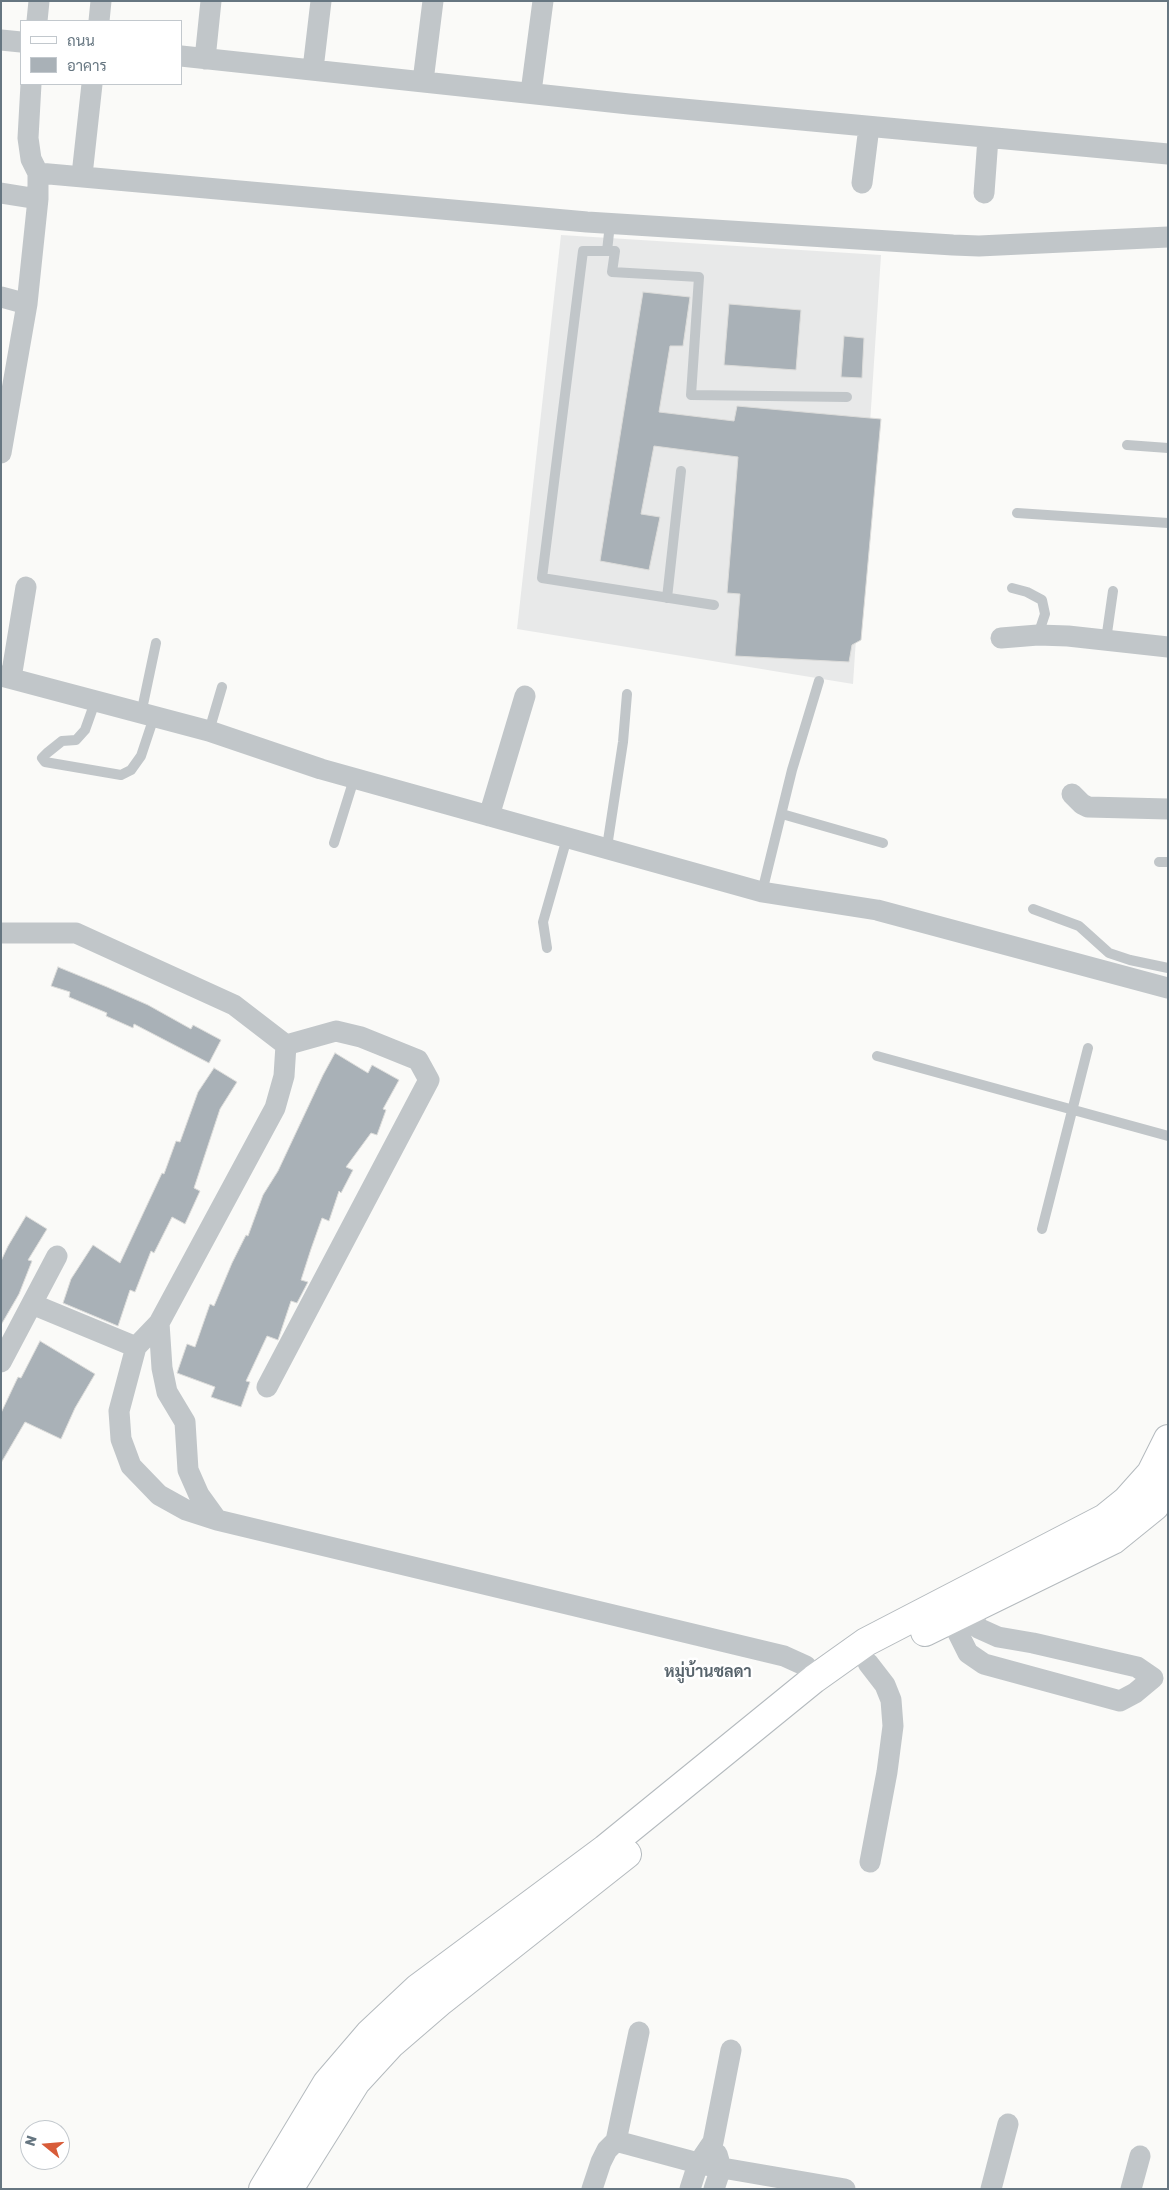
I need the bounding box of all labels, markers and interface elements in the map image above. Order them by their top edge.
legend [20,20,182,85]
text: ถนน [67,32,95,50]
text: อาคาร [67,57,107,75]
district label: หมู่บ้านชลดา [664,1662,752,1682]
north arrow [20,2120,70,2170]
text: N [22,2133,41,2148]

